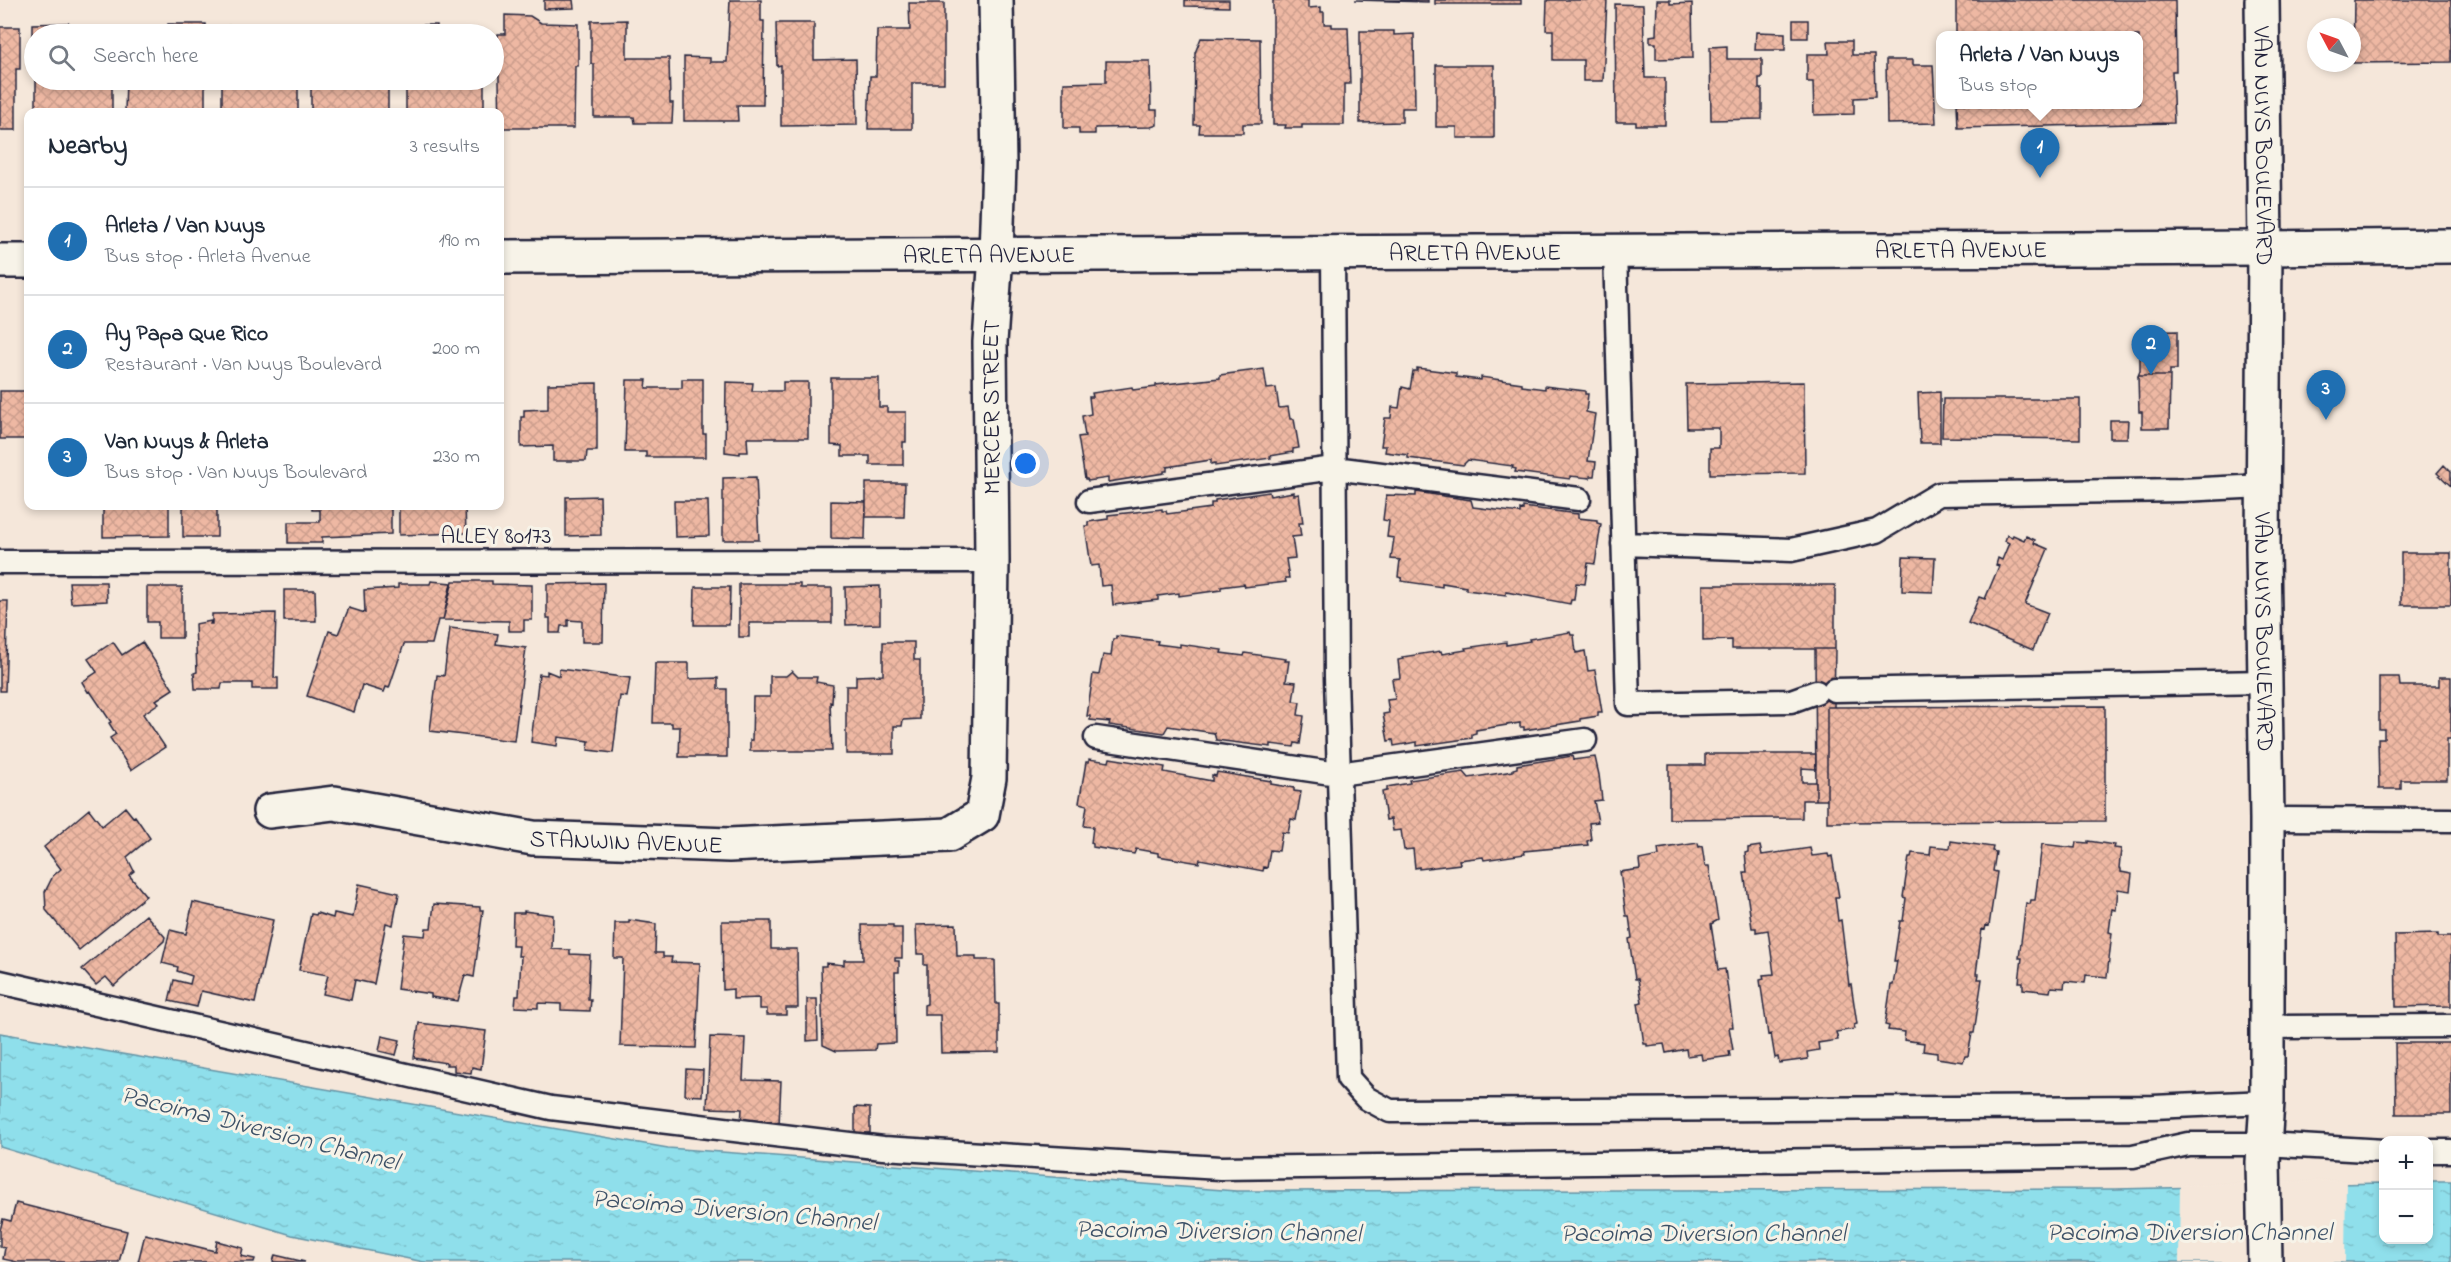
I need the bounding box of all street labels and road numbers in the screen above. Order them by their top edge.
street label: VAN NUYS BOULEVARD [2242,25,2280,266]
street label: ARLETA AVENUE [1875,234,2047,270]
street label: ARLETA AVENUE [1389,237,1561,272]
street label: ARLETA AVENUE [903,239,1075,275]
street label: MERCER STREET [975,318,1011,495]
street label: VAN NUYS BOULEVARD [2243,511,2281,752]
street label: ALLEY 80173 [441,520,551,555]
street label: STANWIN AVENUE [529,823,723,865]

